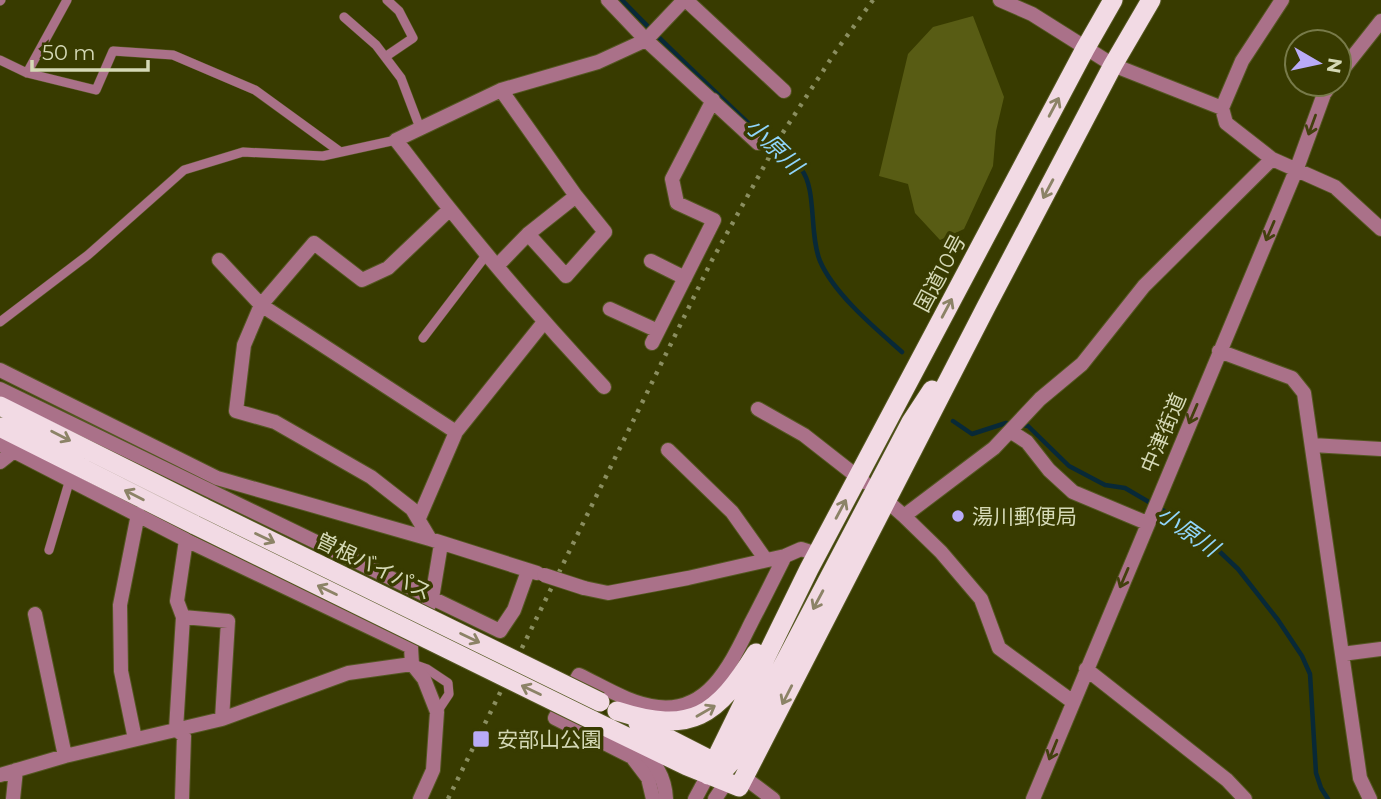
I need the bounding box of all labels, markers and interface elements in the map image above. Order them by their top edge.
scale bar [32,28,147,72]
north arrow [1283,28,1353,98]
text: 50 m [42,40,96,65]
text: N [1322,56,1347,75]
one-way arrow [1048,97,1061,118]
water label: 小原川 [739,112,811,182]
one-way arrow [1305,114,1317,136]
one-way arrow [1040,178,1054,199]
one-way arrow [1263,220,1276,241]
street label: 国道10号 [909,230,971,316]
one-way arrow [941,298,955,319]
street label: 中津街道 [1135,389,1191,477]
one-way arrow [1186,403,1199,425]
one-way arrow [50,430,71,444]
one-way arrow [125,487,145,501]
one-way arrow [835,499,849,520]
water label: 小原川 [1152,500,1227,564]
place label: 湯川郵便局 [972,504,1077,529]
marker: 湯川郵便局 [950,508,966,524]
street label: 曽根バイパス [312,527,436,605]
one-way arrow [254,531,275,545]
one-way arrow [1117,567,1130,588]
one-way arrow [317,583,338,596]
one-way arrow [811,589,825,609]
one-way arrow [459,632,480,646]
one-way arrow [521,683,542,697]
one-way arrow [780,684,794,705]
one-way arrow [696,704,716,718]
place label: 安部山公園 [497,727,602,752]
marker: 安部山公園 [471,729,491,749]
one-way arrow [1045,739,1058,761]

